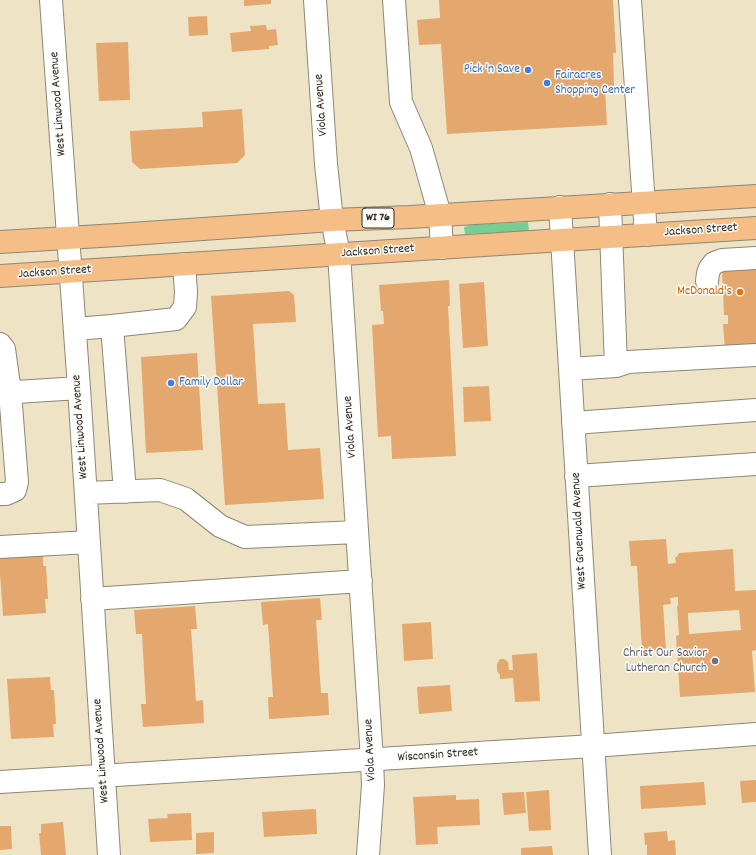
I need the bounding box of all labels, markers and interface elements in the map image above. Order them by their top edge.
street label: West Linwood Avenue [48,51,70,157]
place label: Pick 'n Save [464,62,520,78]
marker: Pick 'n Save [523,65,533,75]
place label: Fairacres Shopping Center [555,68,635,99]
street label: Viola Avenue [312,73,332,137]
marker: Fairacres Shopping Center [542,78,552,88]
road number: WI 76 [362,208,394,228]
street label: Jackson Street [664,221,738,241]
street label: Jackson Street [341,242,415,262]
street label: Jackson Street [18,263,92,283]
place label: McDonald's [677,284,732,300]
marker: McDonald's [735,287,745,297]
street label: West Linwood Avenue [70,374,92,480]
place label: Family Dollar [179,375,243,391]
marker: Family Dollar [166,378,176,388]
street label: Viola Avenue [341,395,361,459]
street label: West Gruenwald Avenue [569,472,591,590]
place label: Christ Our Savior Lutheran Church [623,646,707,677]
marker: Christ Our Savior Lutheran Church [710,656,720,666]
street label: West Linwood Avenue [91,698,113,804]
street label: Viola Avenue [362,719,380,781]
street label: Wisconsin Street [397,745,479,767]

